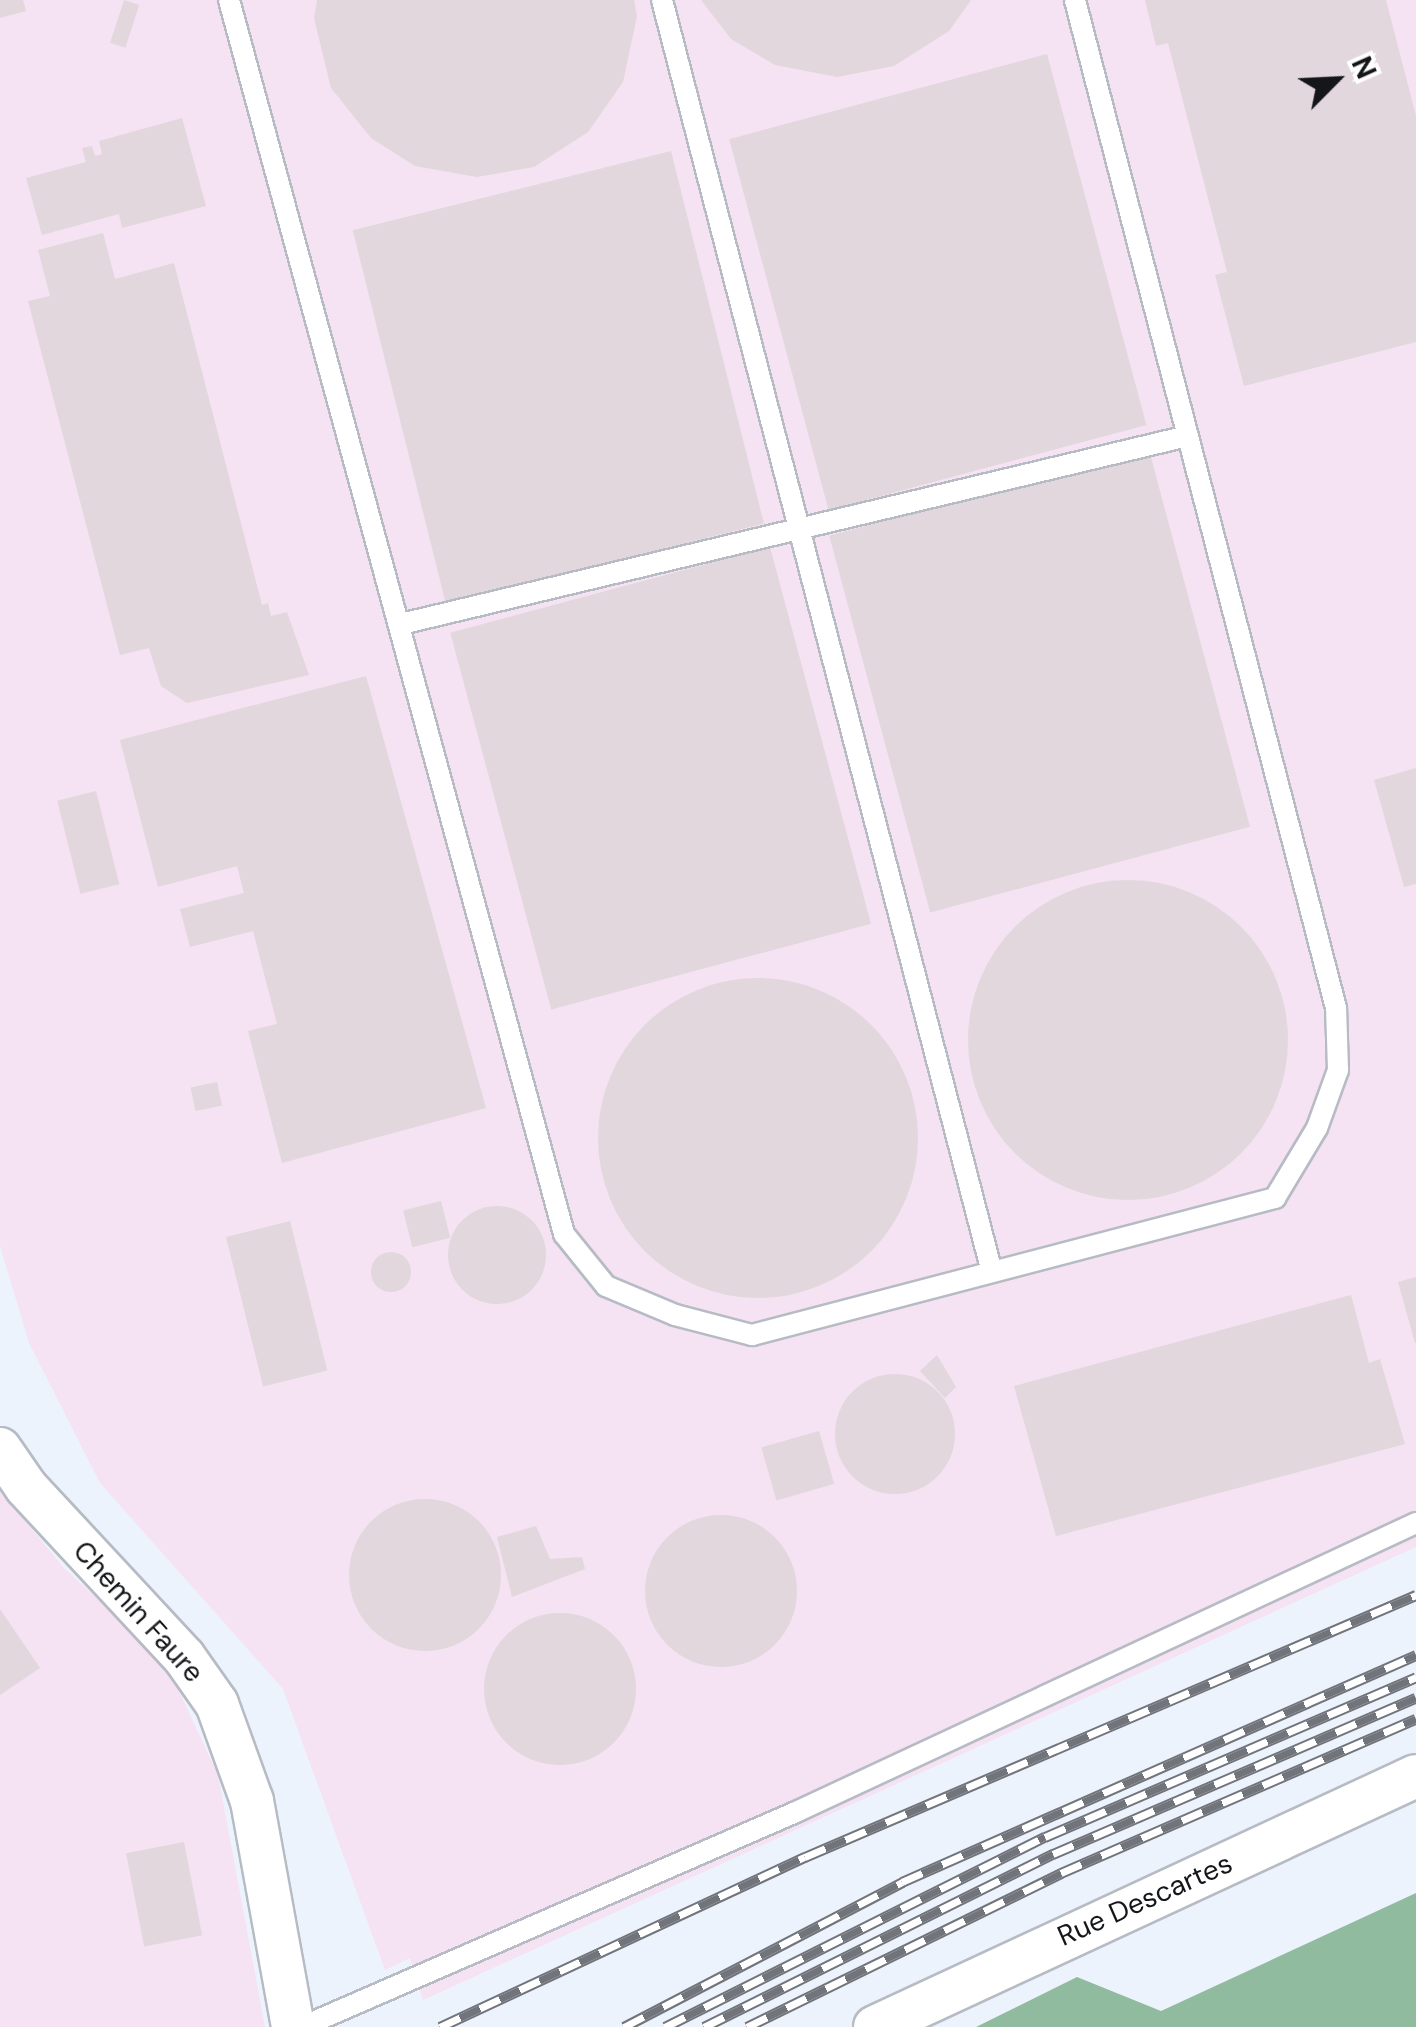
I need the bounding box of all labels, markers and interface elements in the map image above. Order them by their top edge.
north arrow [1286,30,1386,130]
text: N [1343,51,1385,84]
street label: Chemin Faure [66,1535,210,1689]
street label: Rue Descartes [1053,1847,1237,1953]

